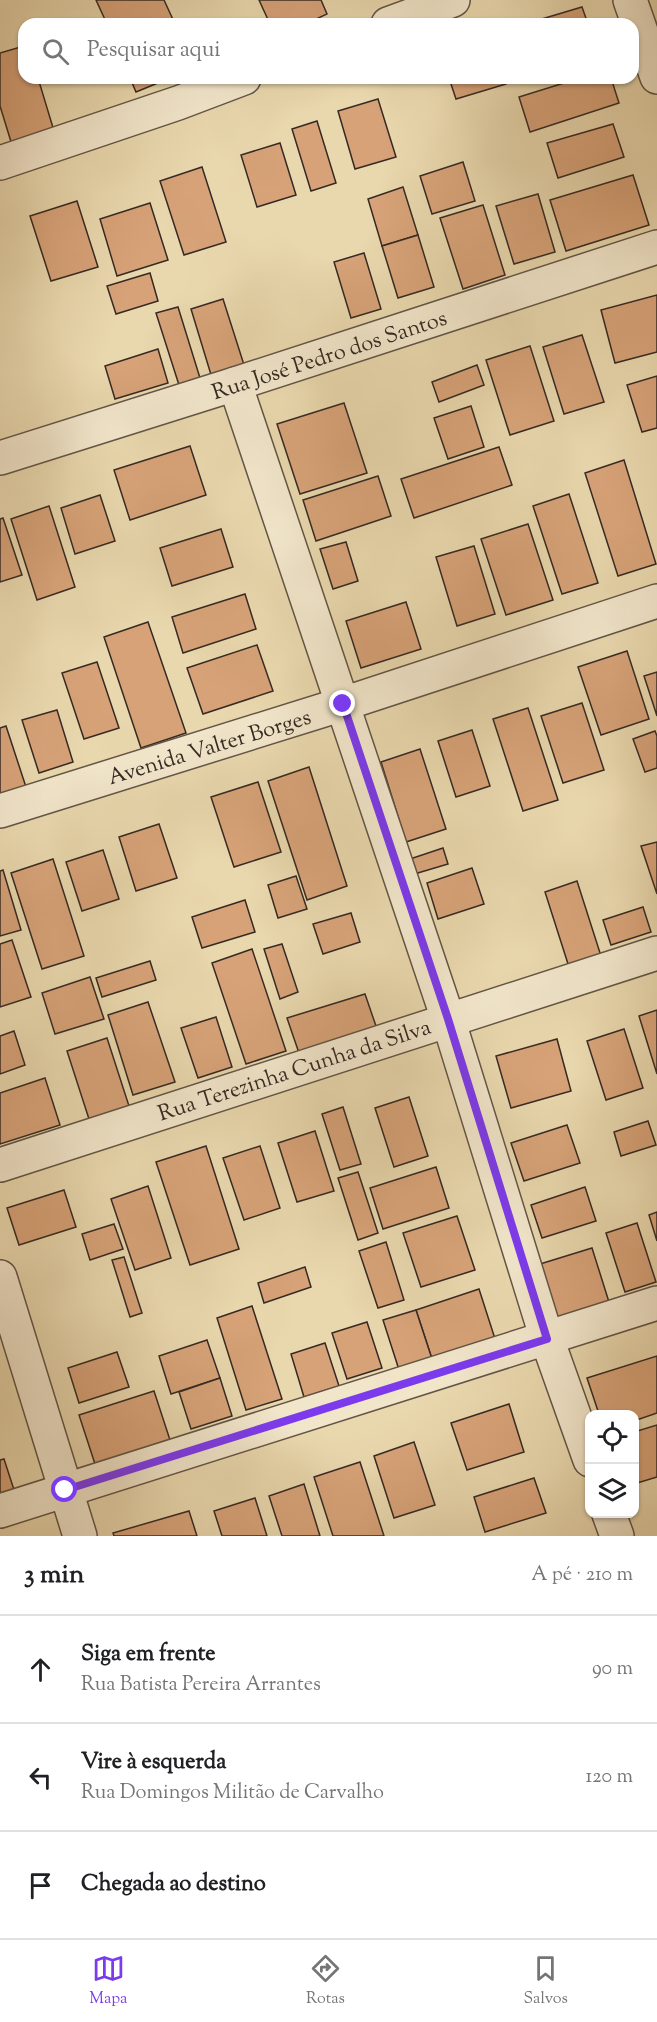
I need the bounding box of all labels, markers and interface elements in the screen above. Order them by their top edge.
search box [18,18,639,84]
icon: search [39,35,72,68]
text: Pesquisar aqui [87,35,221,67]
street label: Rua José Pedro dos Santos [208,304,452,410]
route end [329,690,355,716]
street label: Avenida Valter Borges [104,703,315,795]
street label: Rua Terezinha Cunha da Silva [154,1013,436,1131]
map controls [585,1410,639,1518]
button: locate [585,1410,639,1464]
button: layers [585,1464,639,1518]
route start [51,1476,77,1502]
text: 3 min [24,1557,84,1594]
text: A pé · 210 m [531,1561,633,1590]
text: Siga em frente [81,1639,216,1671]
icon: ahead [24,1653,57,1686]
text: 90 m [592,1655,633,1684]
text: Rua Batista Pereira Arrantes [81,1671,321,1700]
text: Vire à esquerda [81,1747,226,1779]
icon: left [24,1761,57,1794]
text: 120 m [585,1763,633,1792]
text: Rua Domingos Militão de Carvalho [81,1779,384,1808]
icon: arrive [24,1869,57,1902]
text: Chegada ao destino [81,1869,266,1901]
tab: Mapa [89,1952,127,2011]
tab: Rotas [306,1952,345,2011]
tab: Salvos [524,1952,568,2011]

